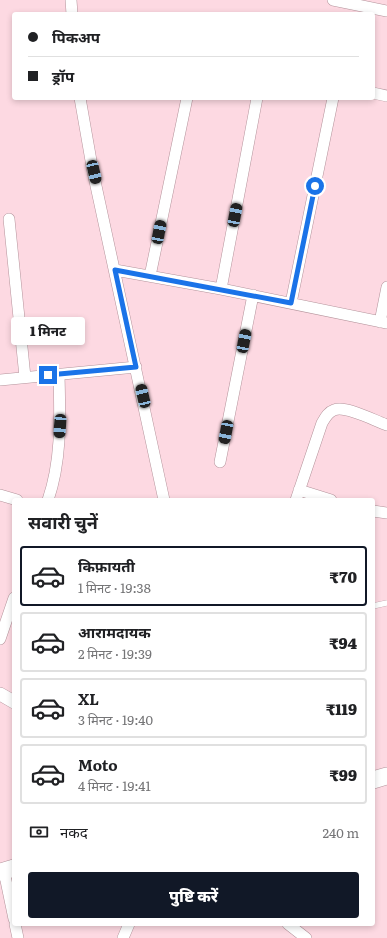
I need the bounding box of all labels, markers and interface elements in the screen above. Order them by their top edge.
text: पिकअप [52,25,100,48]
text: ड्रॉप [52,64,74,87]
car [85,159,103,185]
route start [306,177,324,195]
car [227,202,243,228]
car [151,219,167,245]
callout: 1 मिनट [11,317,85,345]
text: 1 मिनट [30,321,66,340]
car [236,328,252,354]
route end [39,366,57,384]
car [134,383,152,409]
car [53,414,67,438]
car [218,419,234,445]
text: सवारी चुनें [28,508,98,535]
text: किफ़ायती [78,554,135,577]
icon: car [30,558,66,594]
text: ₹70 [330,565,357,588]
text: 1 मिनट · 19:38 [78,578,151,597]
text: आरामदायक [78,620,151,643]
icon: car [30,624,66,660]
text: ₹94 [329,631,357,654]
text: 2 मिनट · 19:39 [78,644,152,663]
text: XL [78,687,99,710]
icon: car [30,690,66,726]
text: ₹119 [326,697,357,720]
text: 3 मिनट · 19:40 [78,710,153,729]
text: Moto [78,753,118,776]
icon: car [30,756,66,792]
text: ₹99 [329,763,357,786]
text: 4 मिनट · 19:41 [78,776,151,795]
text: नकद [60,820,88,843]
icon: cash [28,821,50,843]
text: 240 m [323,823,359,842]
button: पुष्टि करें [28,872,359,918]

